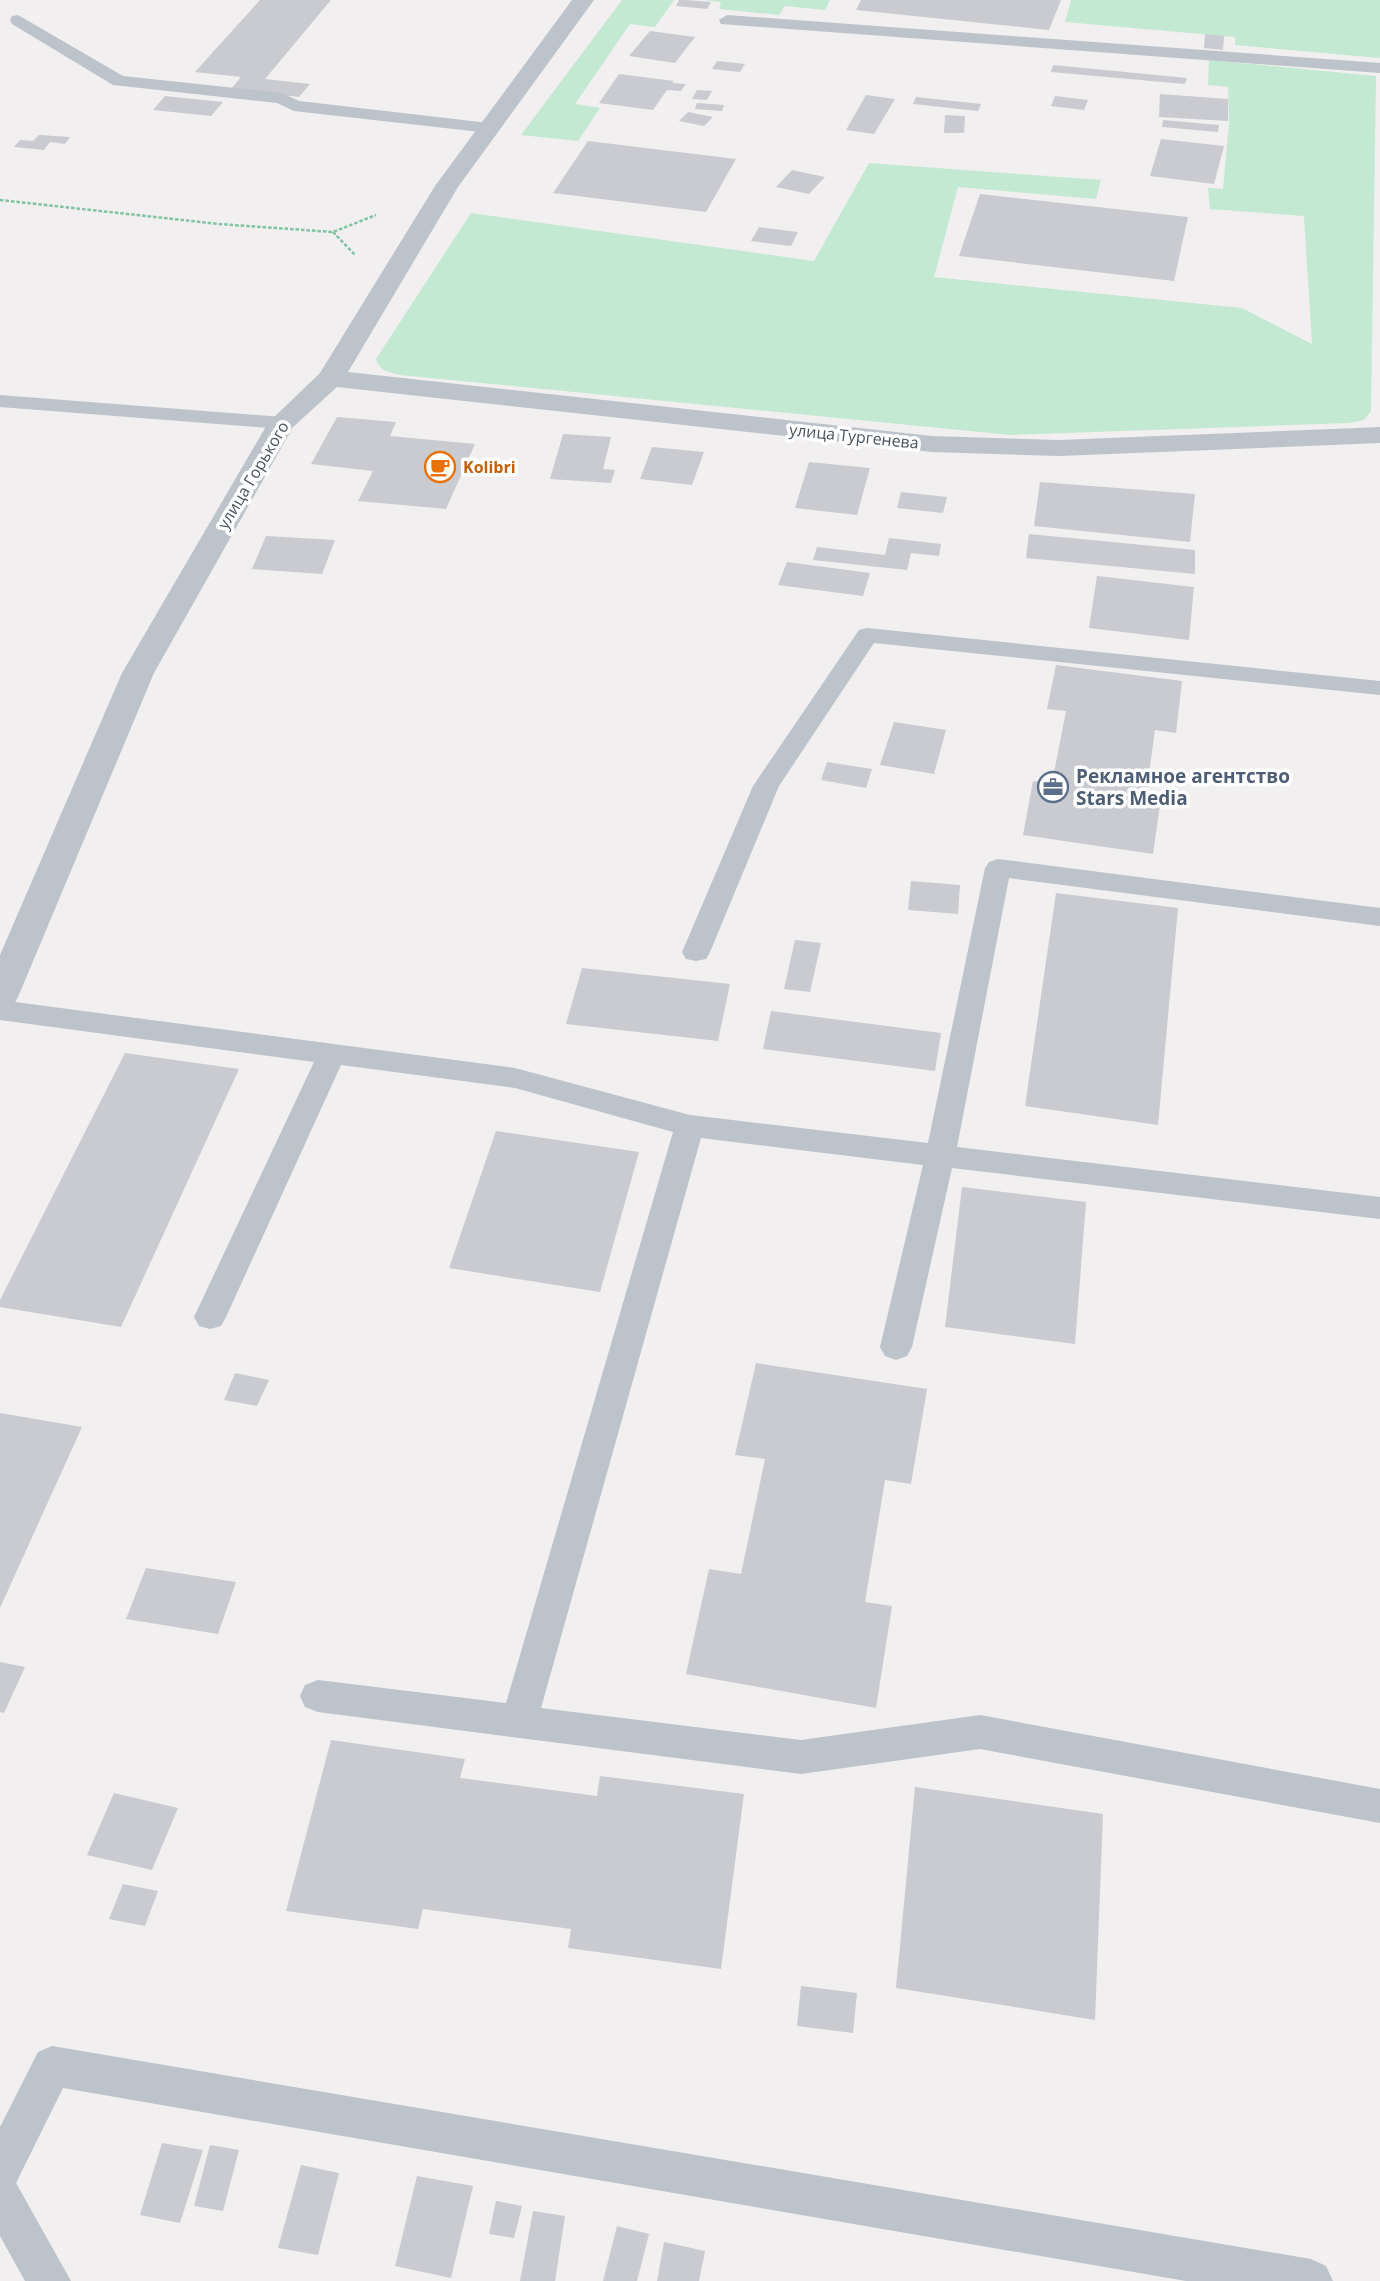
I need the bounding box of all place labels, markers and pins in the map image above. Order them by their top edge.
cafe icon: Kolibri [423,450,457,484]
place label: Kolibri [463,456,516,478]
place label: Рекламное агентство Stars Media [1076,763,1290,811]
office icon: Рекламное агентство Stars Media [1036,770,1070,804]

